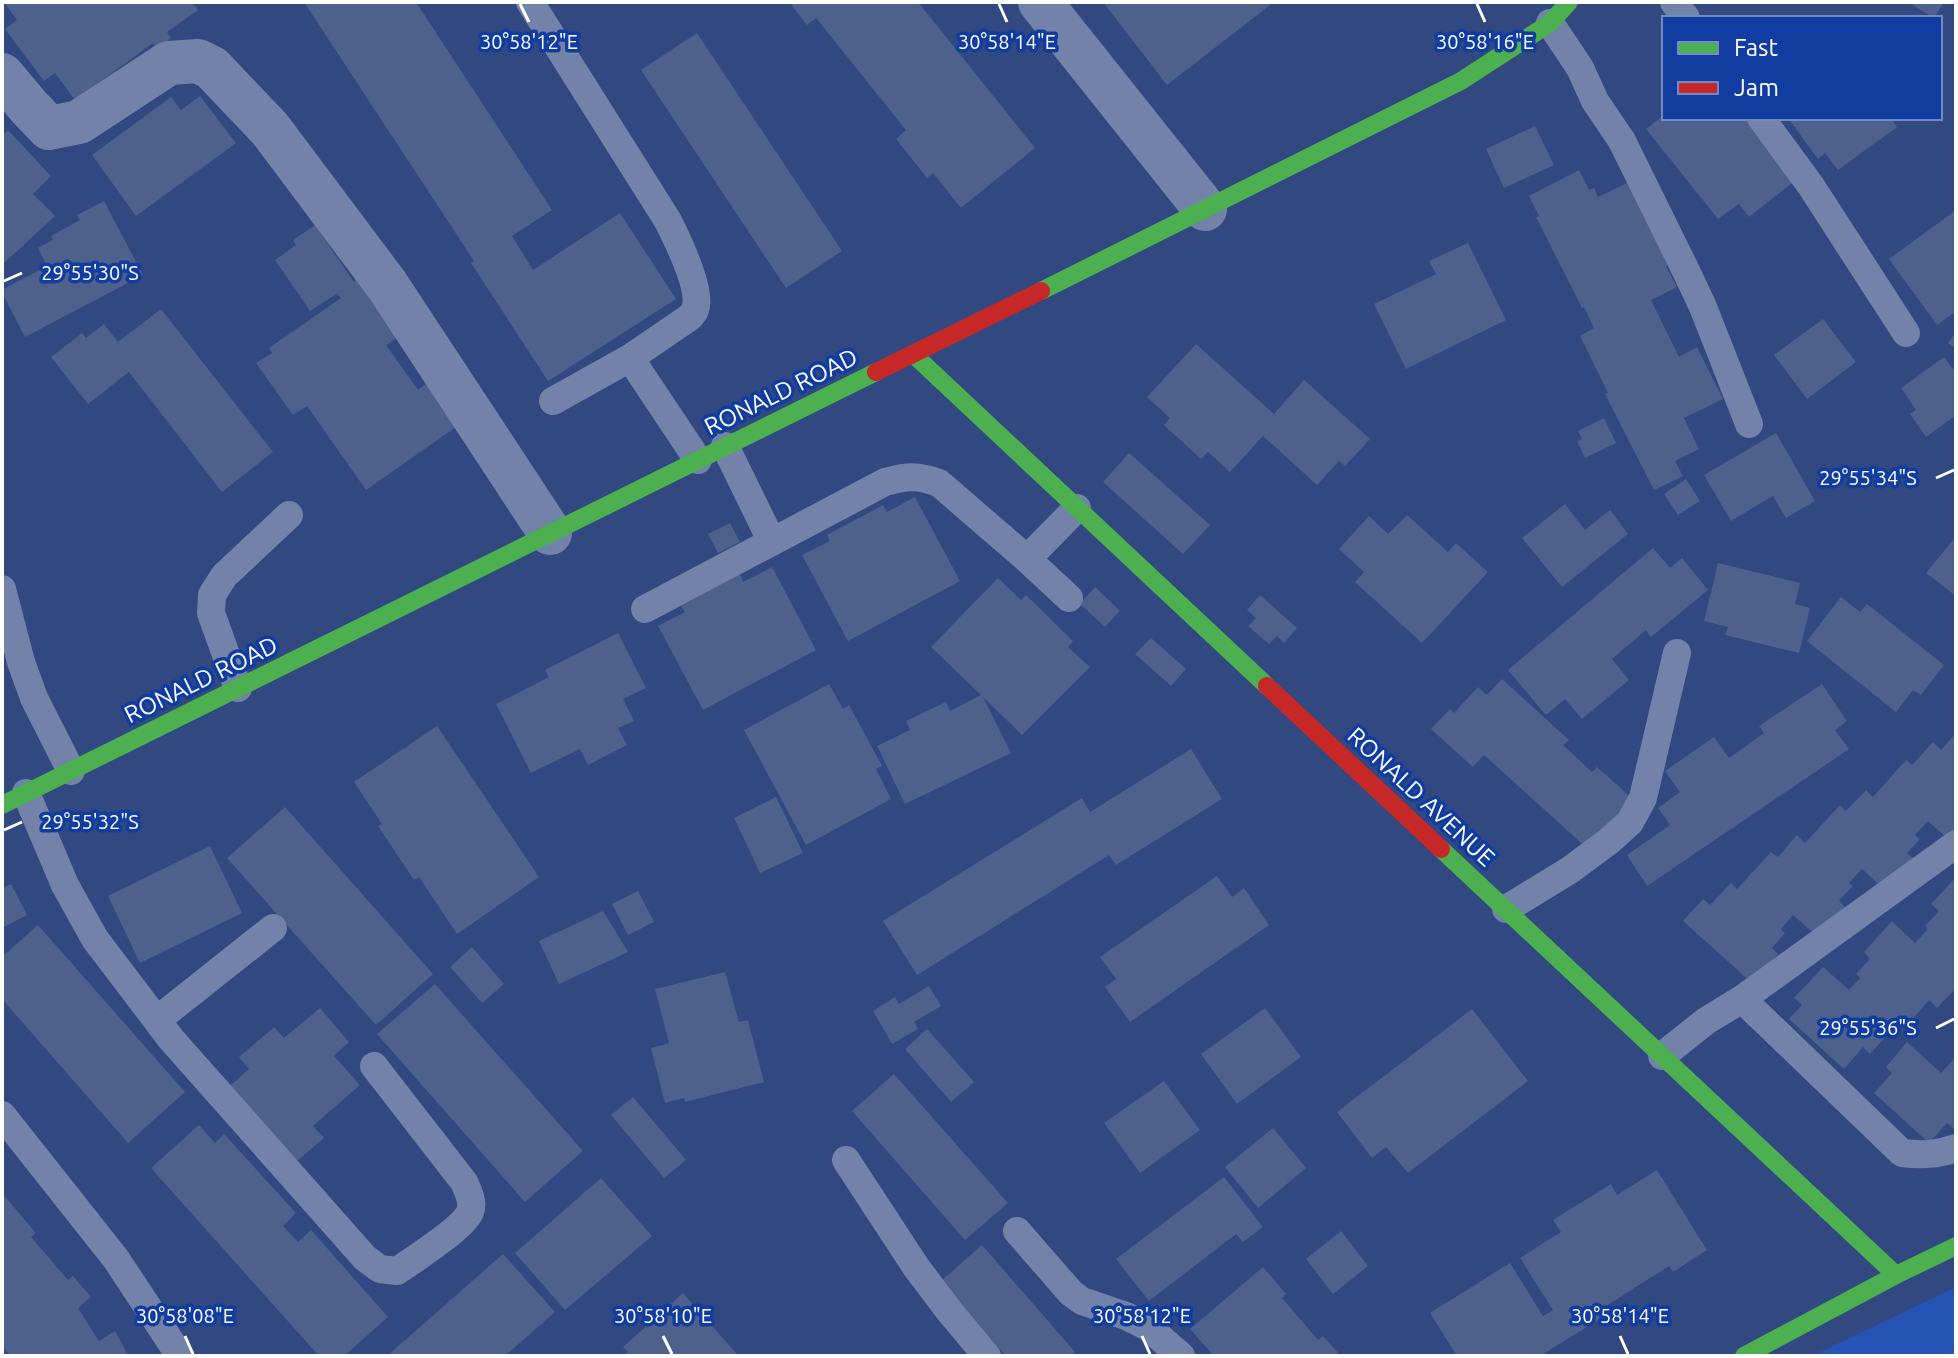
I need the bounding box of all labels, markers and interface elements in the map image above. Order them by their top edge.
legend [1662,16,1942,120]
text: 30°58'12"E [480,30,578,53]
text: 30°58'14"E [958,30,1056,53]
text: 30°58'16"E [1436,30,1534,53]
text: Fast [1734,34,1778,61]
text: Jam [1734,74,1779,101]
text: 29°55'30"S [41,261,139,284]
street label: RONALD ROAD [700,343,862,440]
text: 29°55'34"S [1819,466,1917,489]
street label: RONALD ROAD [120,631,282,728]
street label: RONALD AVENUE [1342,722,1500,872]
text: 29°55'32"S [41,810,139,833]
text: 29°55'36"S [1819,1016,1917,1039]
text: 30°58'08"E [136,1304,234,1327]
text: 30°58'10"E [614,1304,712,1327]
text: 30°58'12"E [1093,1304,1191,1327]
text: 30°58'14"E [1571,1304,1669,1327]

